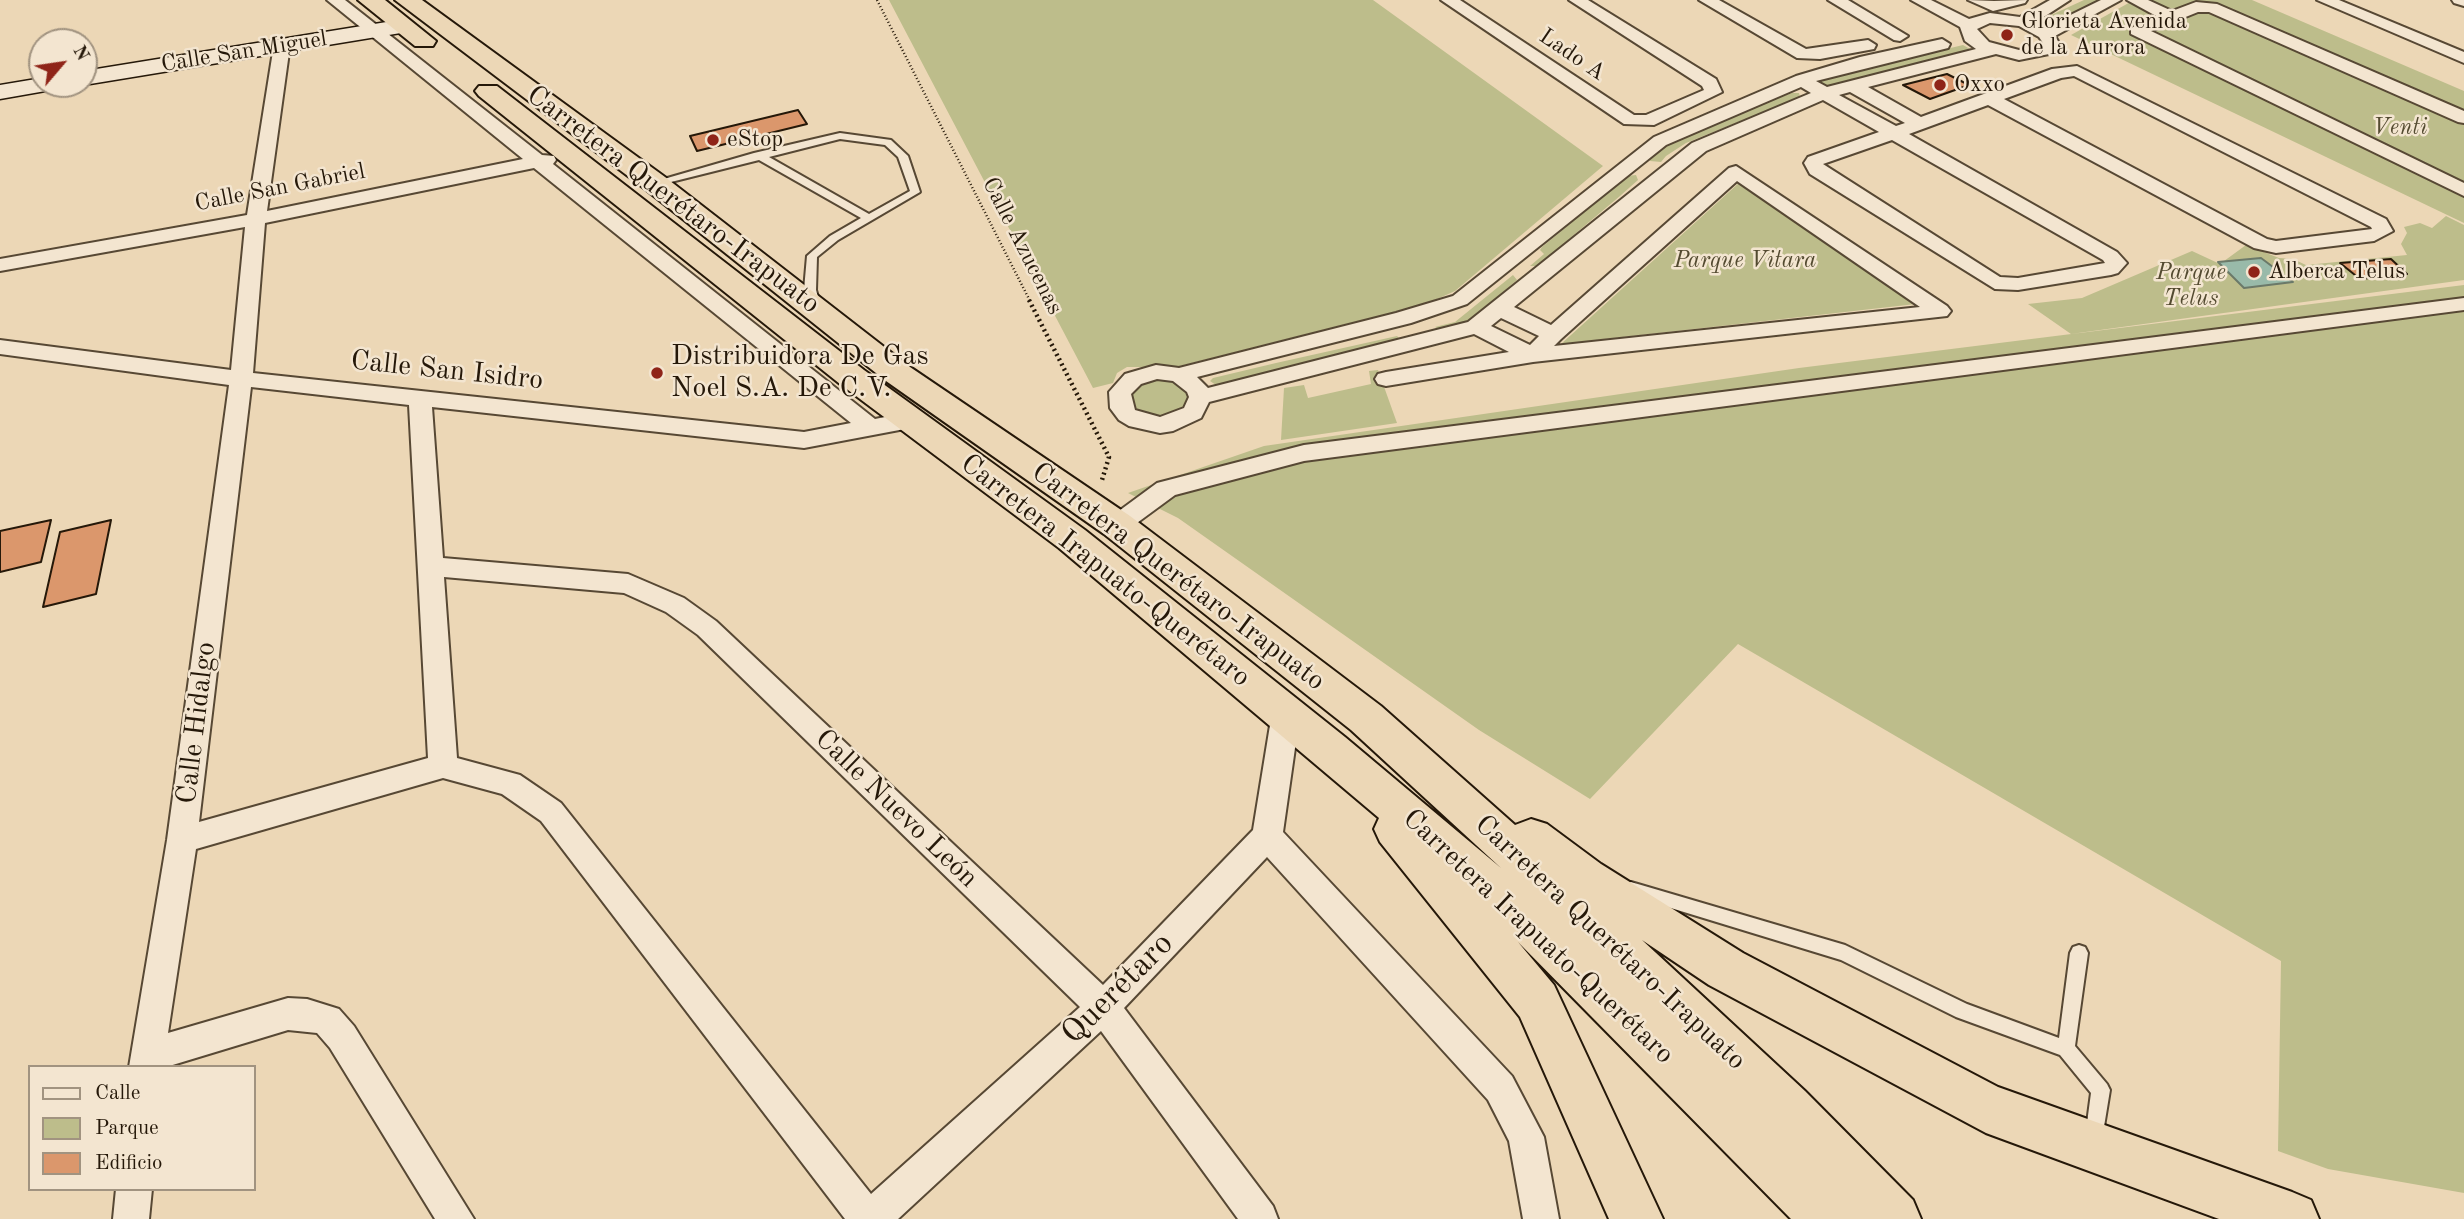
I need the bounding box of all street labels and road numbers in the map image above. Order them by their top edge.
street label: Lado A [1534,23,1610,87]
street label: Calle San Miguel [159,25,329,79]
street label: Carretera Querétaro-Irapuato [520,79,826,321]
street label: Calle San Gabriel [193,158,367,218]
street label: Calle Azucenas [976,173,1068,319]
street label: Calle San Isidro [349,344,545,398]
street label: Carretera Irapuato-Querétaro [953,447,1257,695]
street label: Carretera Querétaro-Irapuato [1025,456,1331,698]
street label: Calle Hidalgo [170,640,224,806]
street label: Calle Nuevo León [807,723,985,895]
street label: Carretera Irapuato-Querétaro [1395,802,1681,1072]
street label: Carretera Querétaro-Irapuato [1467,808,1753,1078]
street label: Querétaro [1054,925,1182,1053]

